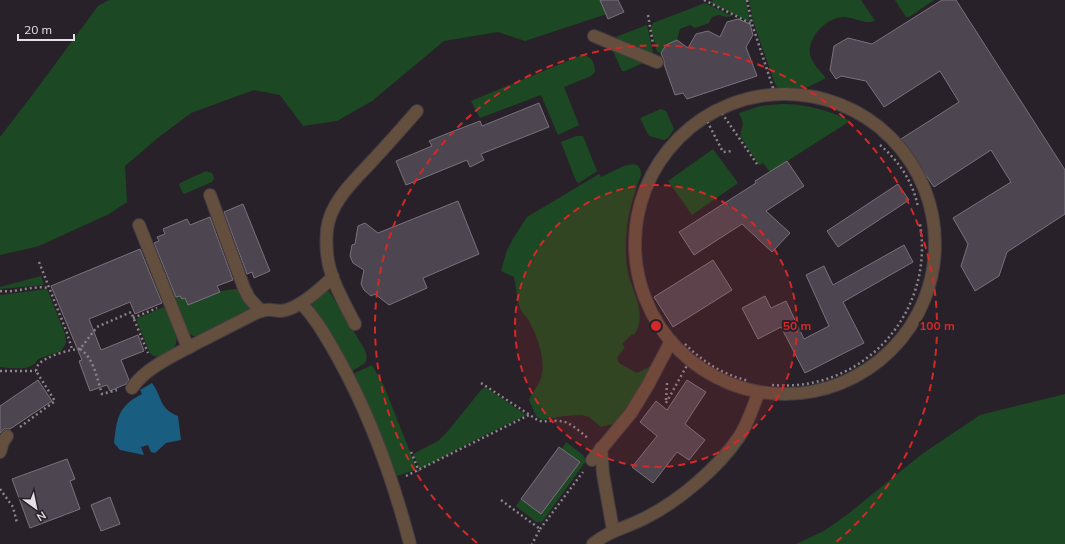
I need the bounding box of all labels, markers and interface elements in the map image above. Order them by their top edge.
scale bar [18,16,74,42]
text: 20 m [24,22,52,37]
text: 50 m [783,318,811,333]
text: 100 m [919,318,955,333]
centre of rings [649,319,663,333]
north arrow [16,488,56,528]
text: N [34,508,49,525]

